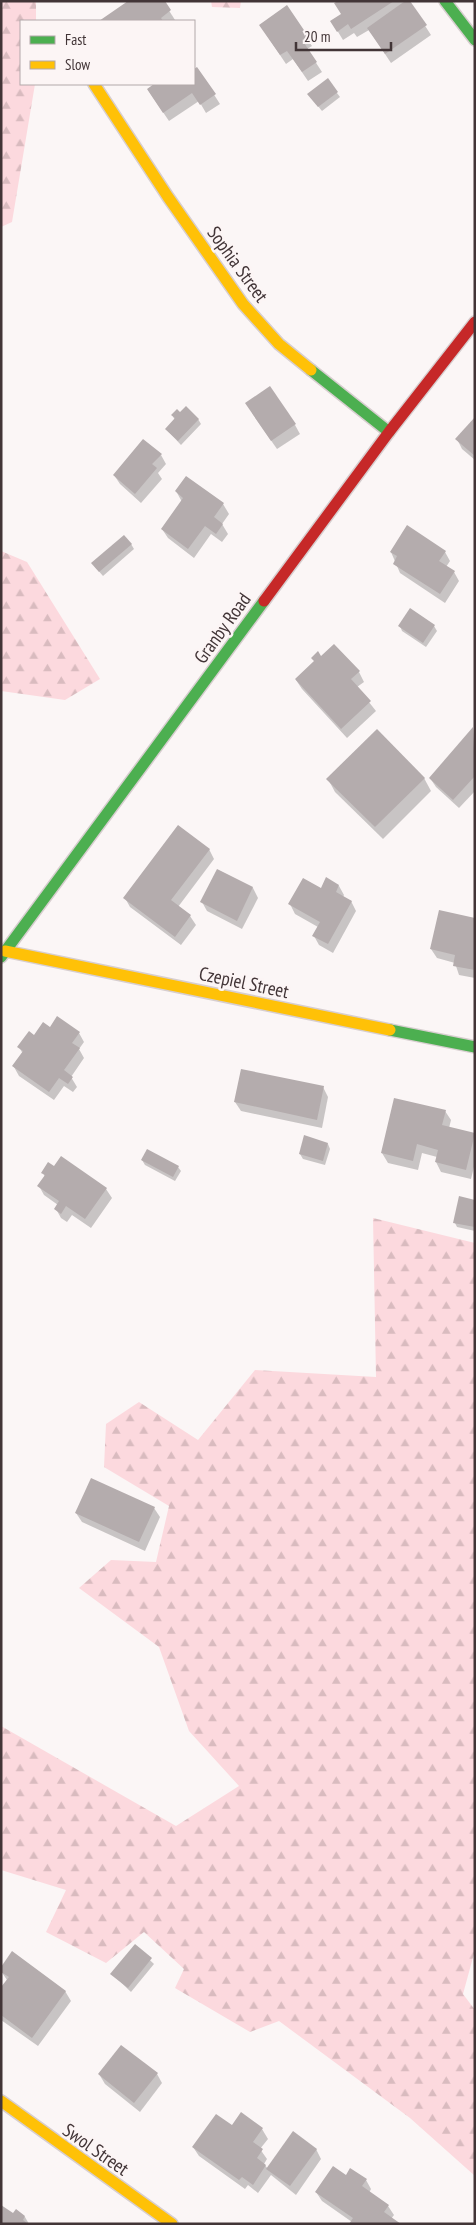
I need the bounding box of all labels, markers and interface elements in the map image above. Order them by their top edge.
legend [20,20,195,85]
scale bar [296,20,391,52]
text: 20 m [304,27,330,46]
text: Fast [65,30,86,49]
text: Slow [65,55,90,74]
street label: Sophia Street [202,221,274,307]
street label: Granby Road [188,588,256,668]
street label: Czepiel Street [197,961,292,1003]
street label: Swol Street [58,2118,134,2181]

